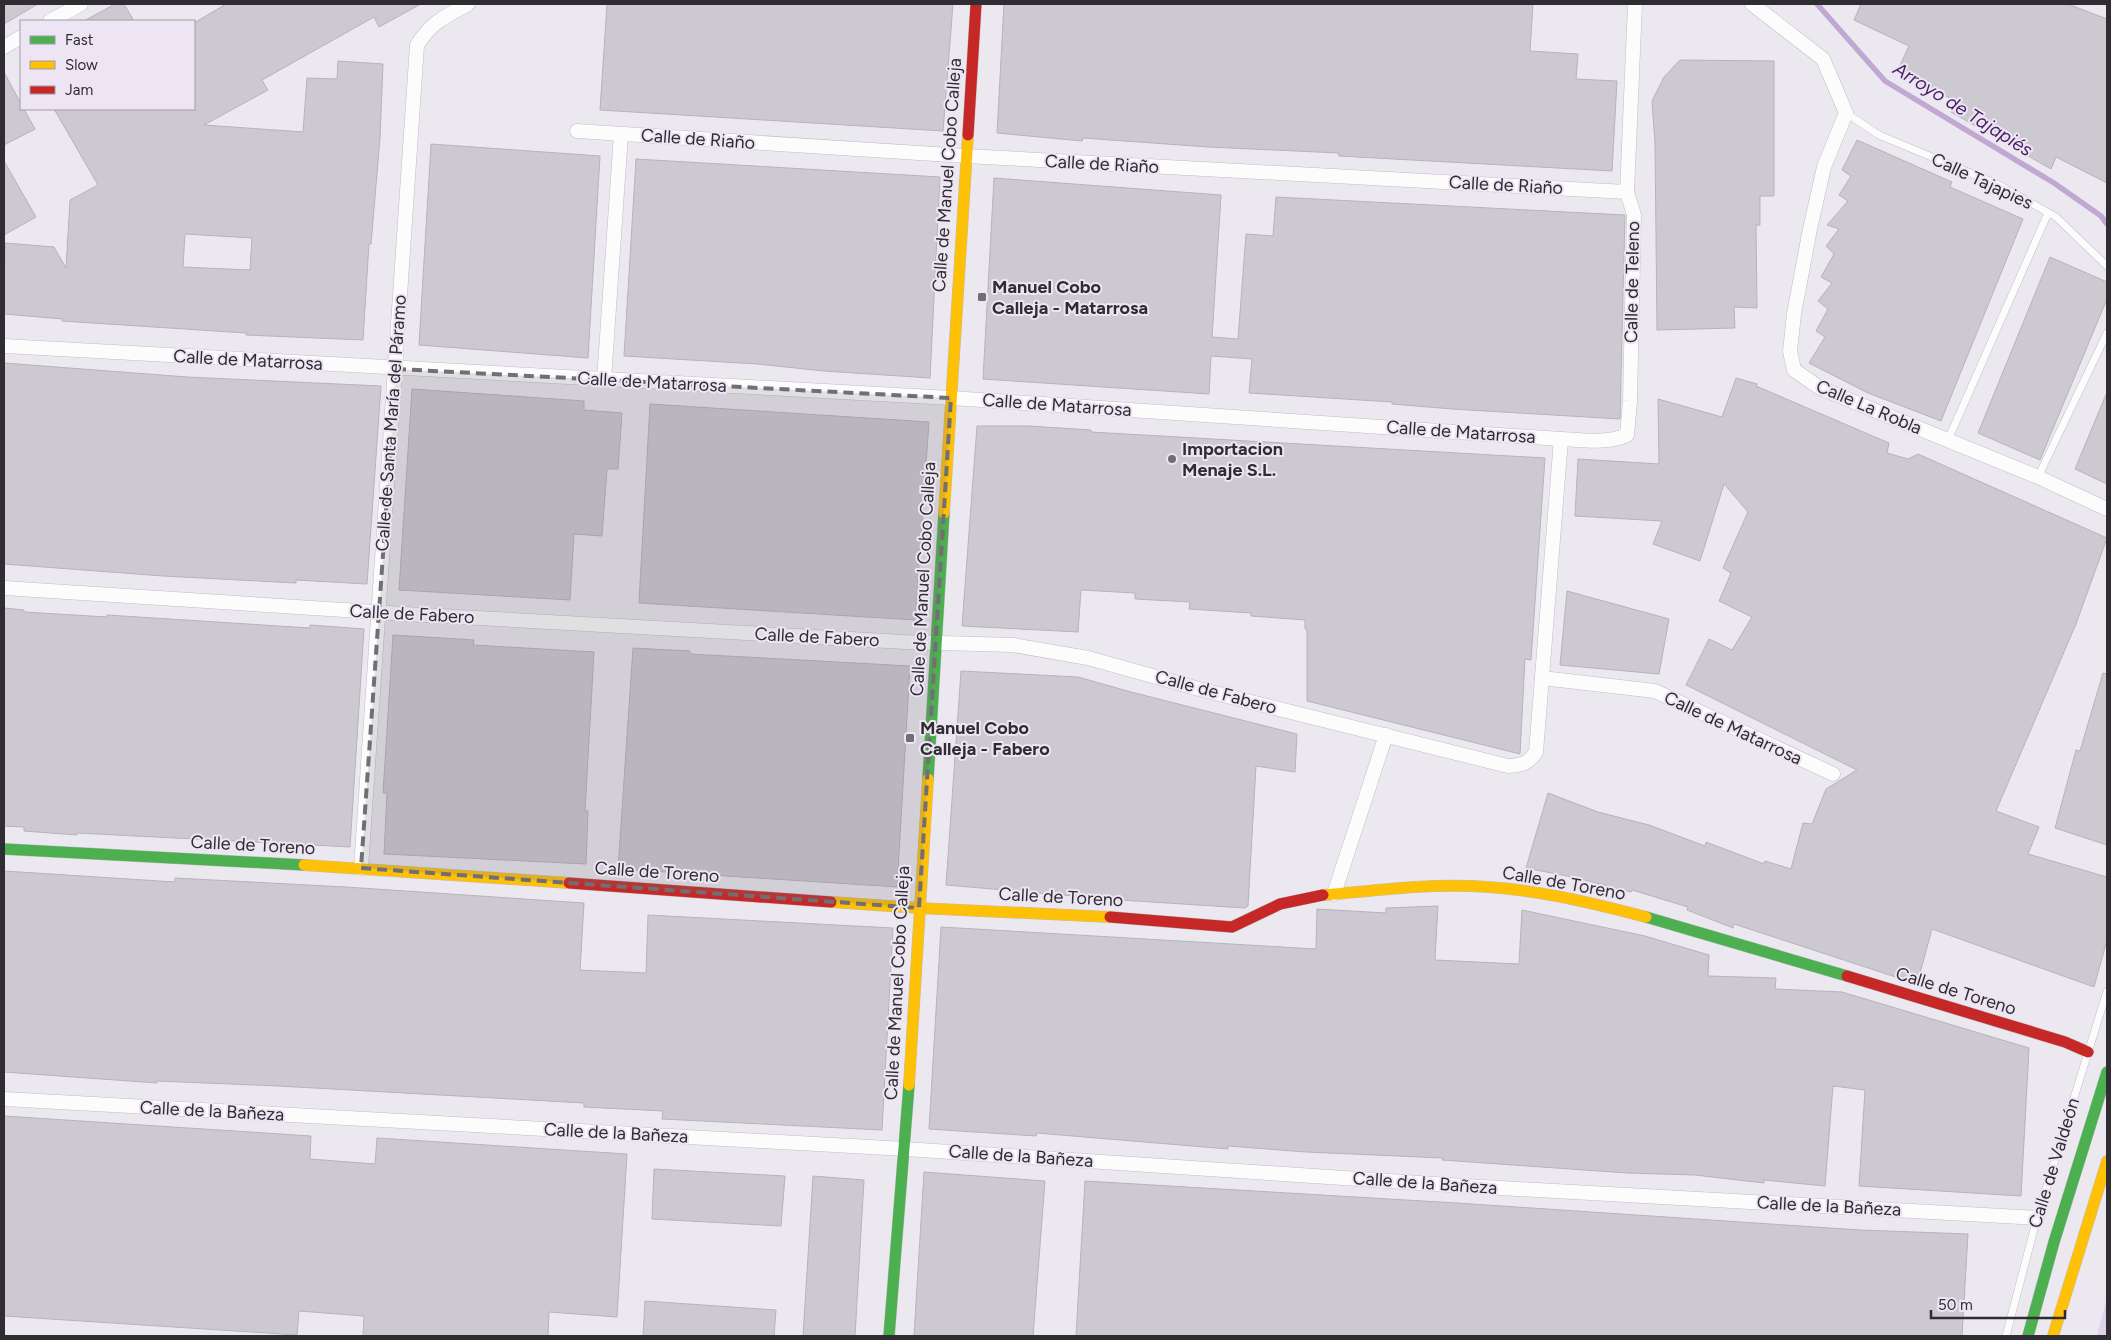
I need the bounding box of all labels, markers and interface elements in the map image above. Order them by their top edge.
legend [20,20,195,110]
text: Fast [65,31,94,49]
text: Slow [65,56,98,74]
water label: Arroyo de Tajapiés [1888,56,2037,161]
street label: Calle de Manuel Cobo Calleja [928,57,966,293]
text: Jam [65,81,93,99]
street label: Calle de Riaño [640,124,756,154]
street label: Calle Tajapies [1928,148,2036,214]
street label: Calle de Riaño [1044,150,1160,178]
street label: Calle de Riaño [1448,171,1564,199]
street label: Calle de Teleno [1620,221,1644,343]
place label: Manuel Cobo Calleja - Matarrosa [992,276,1148,319]
marker: Manuel Cobo Calleja - Matarrosa [976,291,988,303]
street label: Calle de Santa María del Páramo [371,294,411,552]
street label: Calle de Matarrosa [173,345,323,375]
street label: Calle de Matarrosa [577,367,727,397]
street label: Calle La Robla [1813,375,1925,439]
street label: Calle de Matarrosa [982,389,1132,421]
street label: Calle de Matarrosa [1386,416,1536,448]
place label: Importacion Menaje S.L. [1182,438,1283,481]
marker: Importacion Menaje S.L. [1166,453,1178,465]
street label: Calle de Manuel Cobo Calleja [906,461,940,697]
street label: Calle de Fabero [349,600,475,628]
street label: Calle de Fabero [754,623,880,651]
street label: Calle de Fabero [1153,665,1279,719]
street label: Calle de Matarrosa [1661,686,1805,770]
place label: Manuel Cobo Calleja - Fabero [920,717,1050,760]
marker: Manuel Cobo Calleja - Fabero [904,732,916,744]
street label: Calle de Toreno [190,831,316,859]
street label: Calle de Toreno [594,857,720,887]
street label: Calle de Toreno [1501,861,1627,905]
street label: Calle de Manuel Cobo Calleja [880,865,914,1101]
street label: Calle de Toreno [998,883,1124,911]
street label: Calle de Toreno [1893,962,2019,1020]
street label: Calle de Valdeón [2024,1095,2084,1231]
street label: Calle de la Bañeza [139,1096,285,1126]
street label: Calle de la Bañeza [543,1118,689,1148]
street label: Calle de la Bañeza [948,1140,1094,1172]
street label: Calle de la Bañeza [1352,1167,1498,1199]
street label: Calle de la Bañeza [1756,1191,1902,1221]
scale bar [1931,1288,2065,1320]
text: 50 m [1938,1296,1973,1314]

